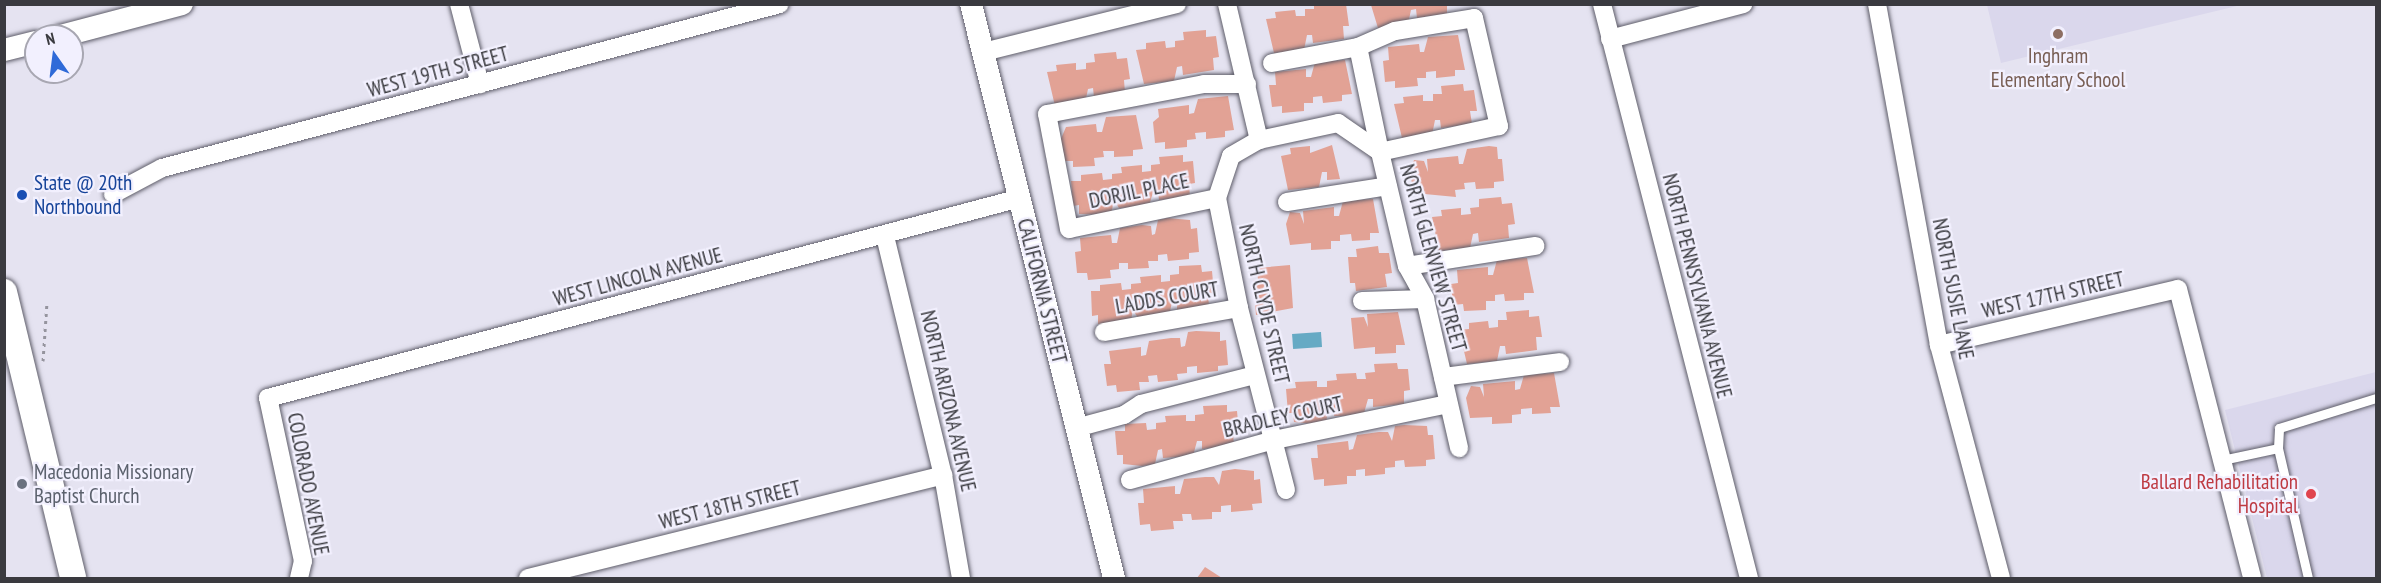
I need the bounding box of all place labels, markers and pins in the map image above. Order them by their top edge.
marker: Inghram Elementary School [2051,27,2065,41]
place label: Inghram Elementary School [1990,43,2126,93]
place label: State @ 20th Northbound [34,170,132,220]
marker: State @ 20th Northbound [15,188,29,202]
place label: Macedonia Missionary Baptist Church [34,459,193,509]
place label: Ballard Rehabilitation Hospital [2141,469,2298,519]
marker: Macedonia Missionary Baptist Church [15,477,29,491]
marker: Ballard Rehabilitation Hospital [2302,485,2320,503]

